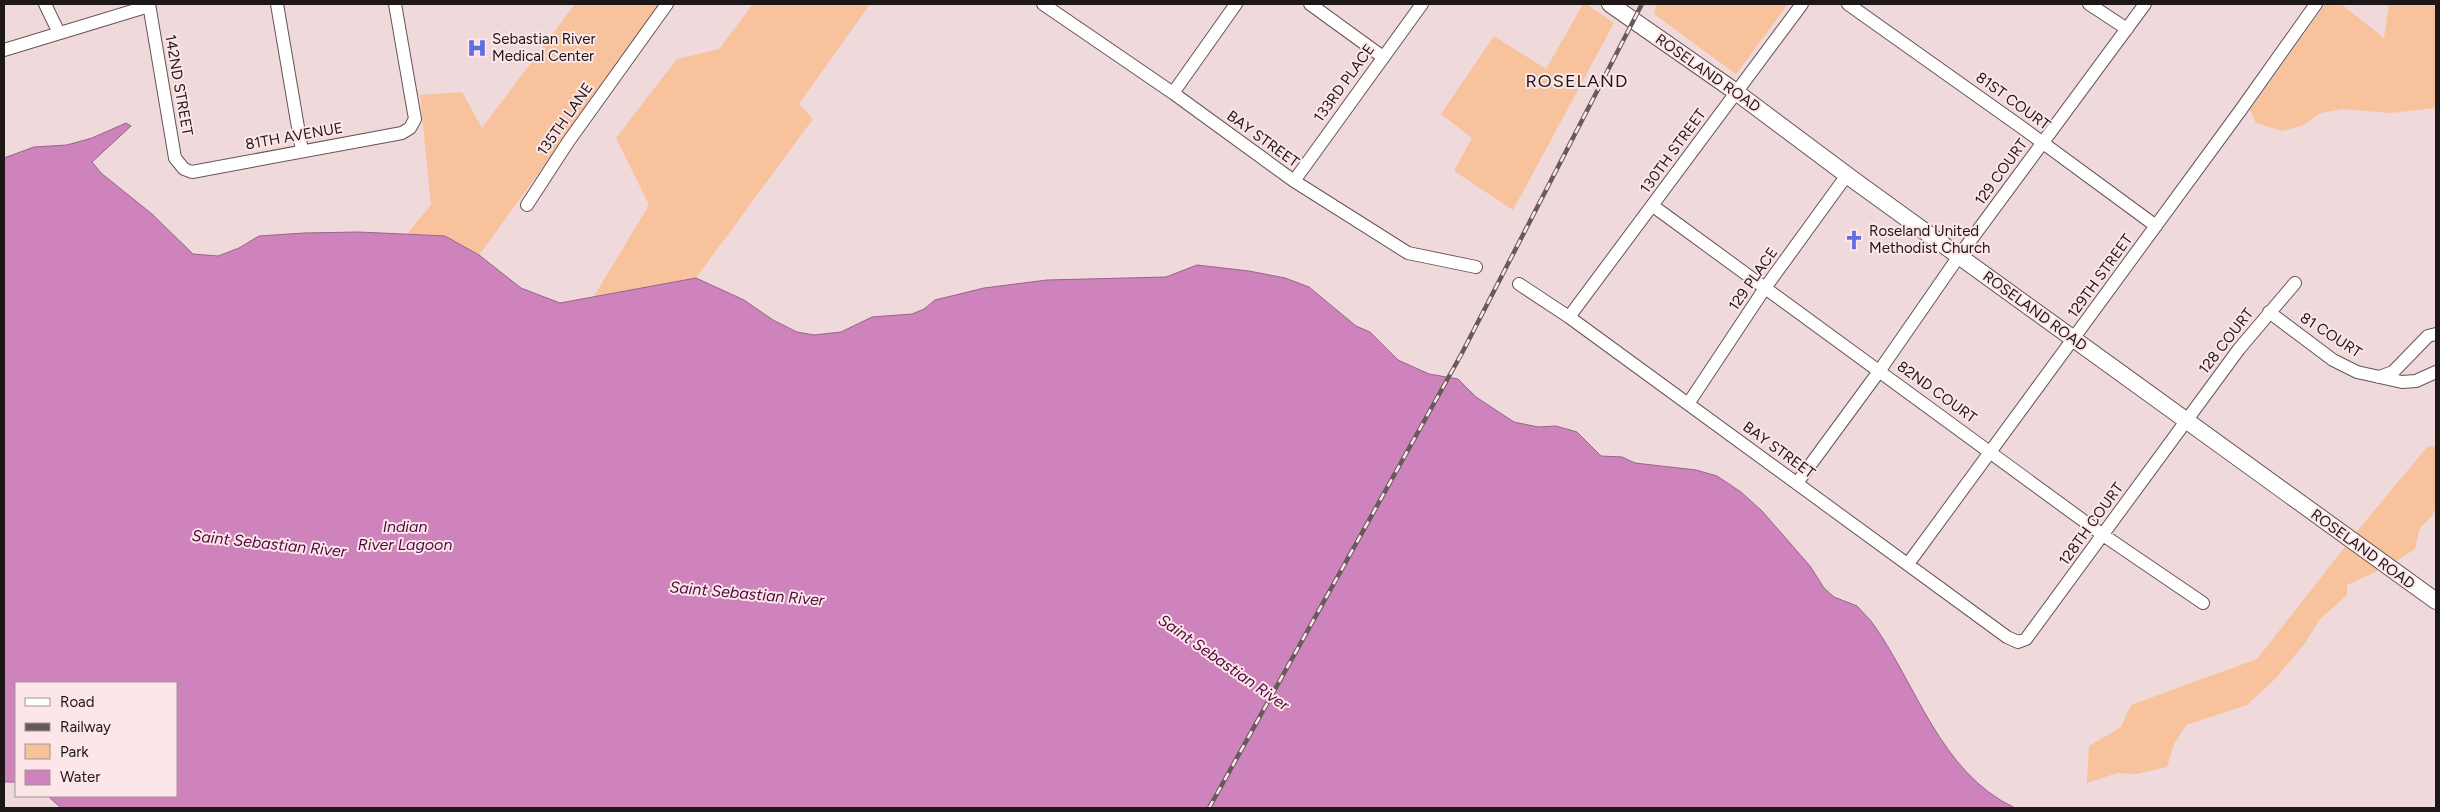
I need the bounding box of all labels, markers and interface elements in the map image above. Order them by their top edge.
place label: Sebastian River Medical Center [492,30,595,65]
street label: ROSELAND ROAD [1652,30,1764,116]
street label: 142ND STREET [161,33,197,138]
hospital icon: Sebastian River Medical Center [466,37,488,59]
street label: 133RD PLACE [1310,41,1378,125]
street label: 81ST COURT [1972,68,2054,134]
district label: ROSELAND [1526,70,1628,92]
street label: 135TH LANE [533,79,597,159]
street label: 130TH STREET [1636,105,1710,197]
street label: BAY STREET [1223,107,1303,172]
street label: 81TH AVENUE [244,119,344,153]
street label: 129 COURT [1971,135,2031,209]
place label: Roseland United Methodist Church [1869,222,1990,257]
church icon: Roseland United Methodist Church [1843,229,1865,251]
street label: 129TH STREET [2064,230,2137,321]
street label: 129 PLACE [1725,244,1781,314]
street label: ROSELAND ROAD [1979,267,2091,355]
street label: 128 COURT [2195,304,2258,377]
street label: 81 COURT [2297,308,2366,362]
street label: 82ND COURT [1894,357,1981,427]
street label: BAY STREET [1739,418,1819,483]
street label: 128TH COURT [2055,479,2127,569]
street label: ROSELAND ROAD [2307,505,2419,593]
water label: Indian River Lagoon [358,517,452,554]
water label: Saint Sebastian River [191,526,348,561]
water label: Saint Sebastian River [669,577,826,610]
water label: Saint Sebastian River [1155,610,1293,715]
legend [15,682,178,797]
text: Road [60,693,95,711]
text: Railway [60,718,111,736]
text: Park [60,743,89,761]
text: Water [60,768,100,786]

